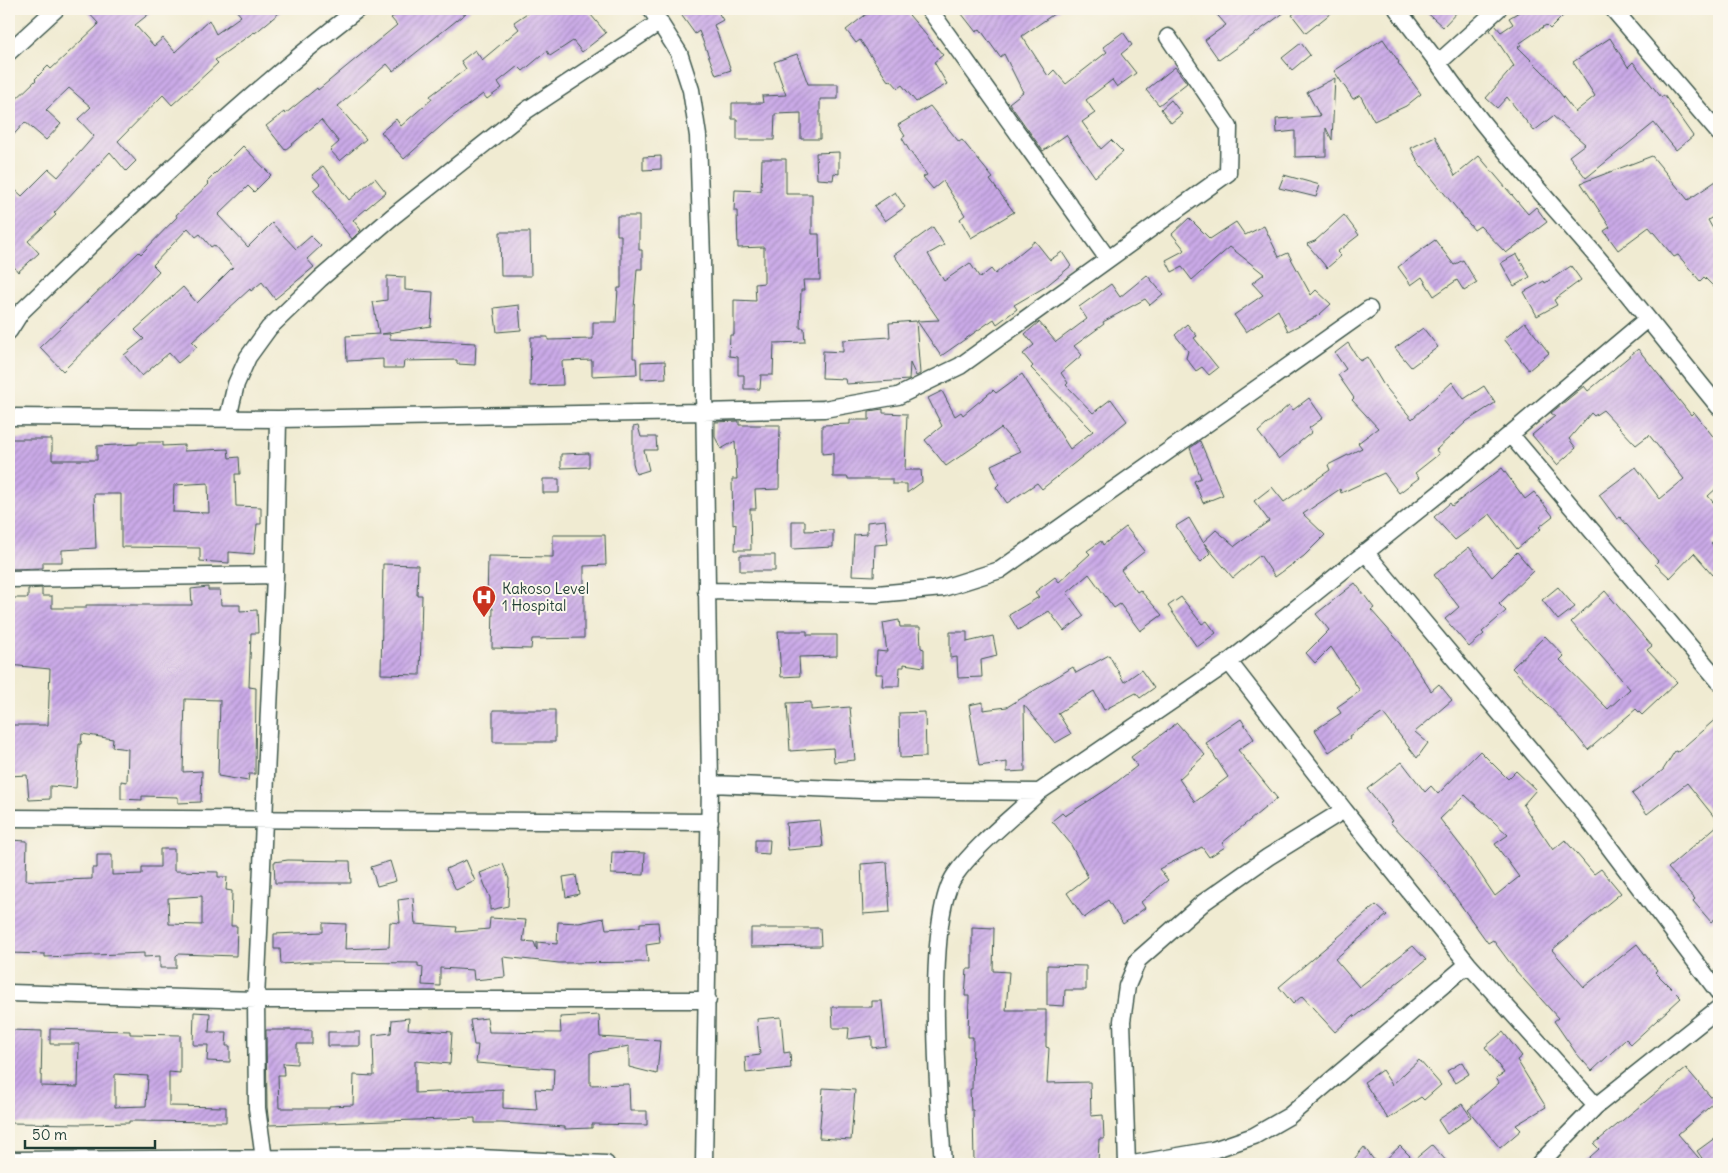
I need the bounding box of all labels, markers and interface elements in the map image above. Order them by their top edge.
place label: Kakoso Level 1 Hospital [502,579,589,615]
hospital icon: Kakoso Level 1 Hospital [471,584,497,618]
scale bar [25,1118,155,1150]
text: 50 m [32,1125,67,1144]

